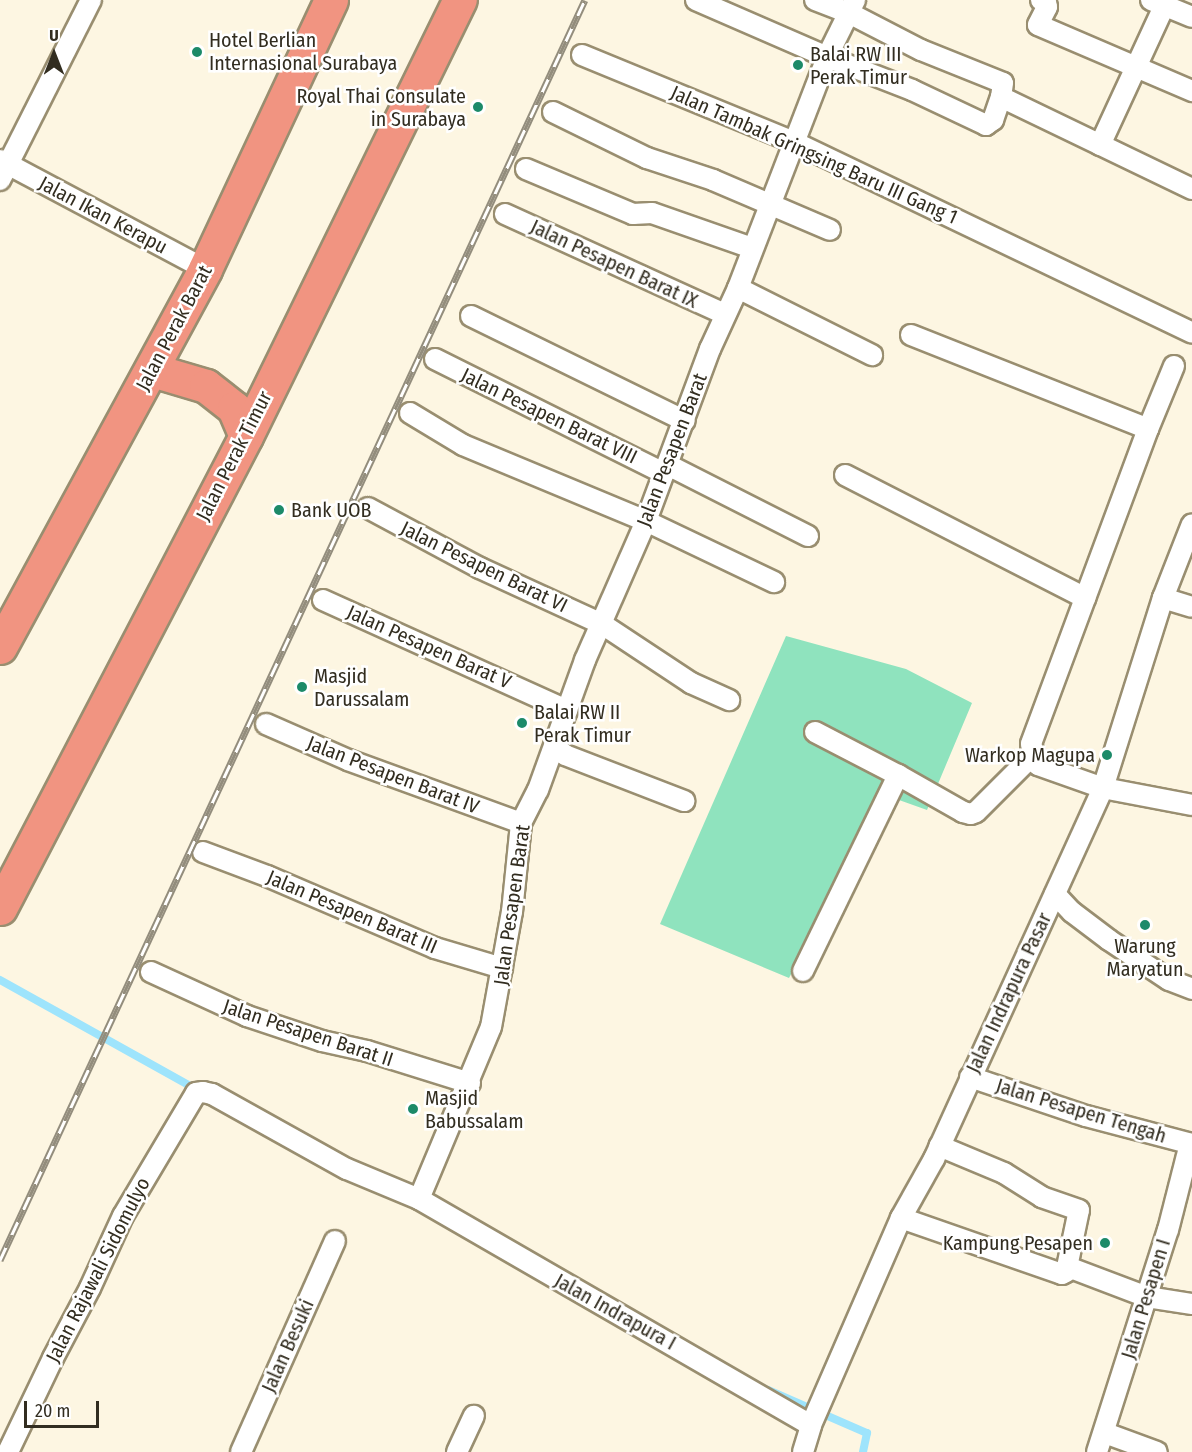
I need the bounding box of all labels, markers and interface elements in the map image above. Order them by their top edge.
north arrow [24,24,84,84]
text: U [49,26,59,45]
place label: Hotel Berlian Internasional Surabaya [209,28,397,75]
place label: Balai RW III Perak Timur [810,42,907,89]
marker: Hotel Berlian Internasional Surabaya [190,45,204,59]
marker: Balai RW III Perak Timur [791,58,805,72]
street label: Jalan Tambak Gringsing Baru III Gang 1 [667,81,961,229]
place label: Royal Thai Consulate in Surabaya [296,84,466,131]
marker: Royal Thai Consulate in Surabaya [471,100,485,114]
street label: Jalan Ikan Kerapu [35,171,171,259]
street label: Jalan Pesapen Barat IX [526,215,702,313]
street label: Jalan Perak Barat [131,261,217,395]
street label: Jalan Pesapen Barat VIII [457,363,641,469]
street label: Jalan Pesapen Barat [632,370,712,530]
street label: Jalan Perak Timur [191,387,277,525]
place label: Bank UOB [291,498,372,522]
marker: Bank UOB [272,503,286,517]
street label: Jalan Pesapen Barat VI [397,516,571,618]
street label: Jalan Pesapen Barat V [343,600,515,694]
place label: Masjid Darussalam [314,664,409,711]
marker: Masjid Darussalam [295,680,309,694]
place label: Balai RW II Perak Timur [534,700,631,747]
marker: Balai RW II Perak Timur [515,716,529,730]
street label: Jalan Pesapen Barat IV [303,731,483,819]
place label: Warkop Magupa [965,743,1095,767]
marker: Warkop Magupa [1100,748,1114,762]
street label: Jalan Pesapen Barat [489,823,535,987]
street label: Jalan Pesapen Barat III [263,865,441,959]
street label: Jalan Indrapura Pasar [961,909,1057,1077]
marker: Warung Maryatun [1138,918,1152,932]
place label: Warung Maryatun [1107,934,1183,981]
street label: Jalan Pesapen Barat II [220,994,396,1072]
street label: Jalan Pesapen Tengah [993,1074,1169,1148]
place label: Masjid Babussalam [425,1086,524,1133]
marker: Masjid Babussalam [406,1102,420,1116]
street label: Jalan Rajawali Sidomulyo [41,1174,155,1366]
place label: Kampung Pesapen [943,1231,1093,1255]
marker: Kampung Pesapen [1098,1236,1112,1250]
street label: Jalan Pesapen I [1116,1236,1176,1362]
street label: Jalan Indrapura I [550,1269,680,1355]
street label: Jalan Besuki [257,1296,319,1396]
scale bar [27,1389,102,1427]
text: 20 m [35,1400,70,1422]

